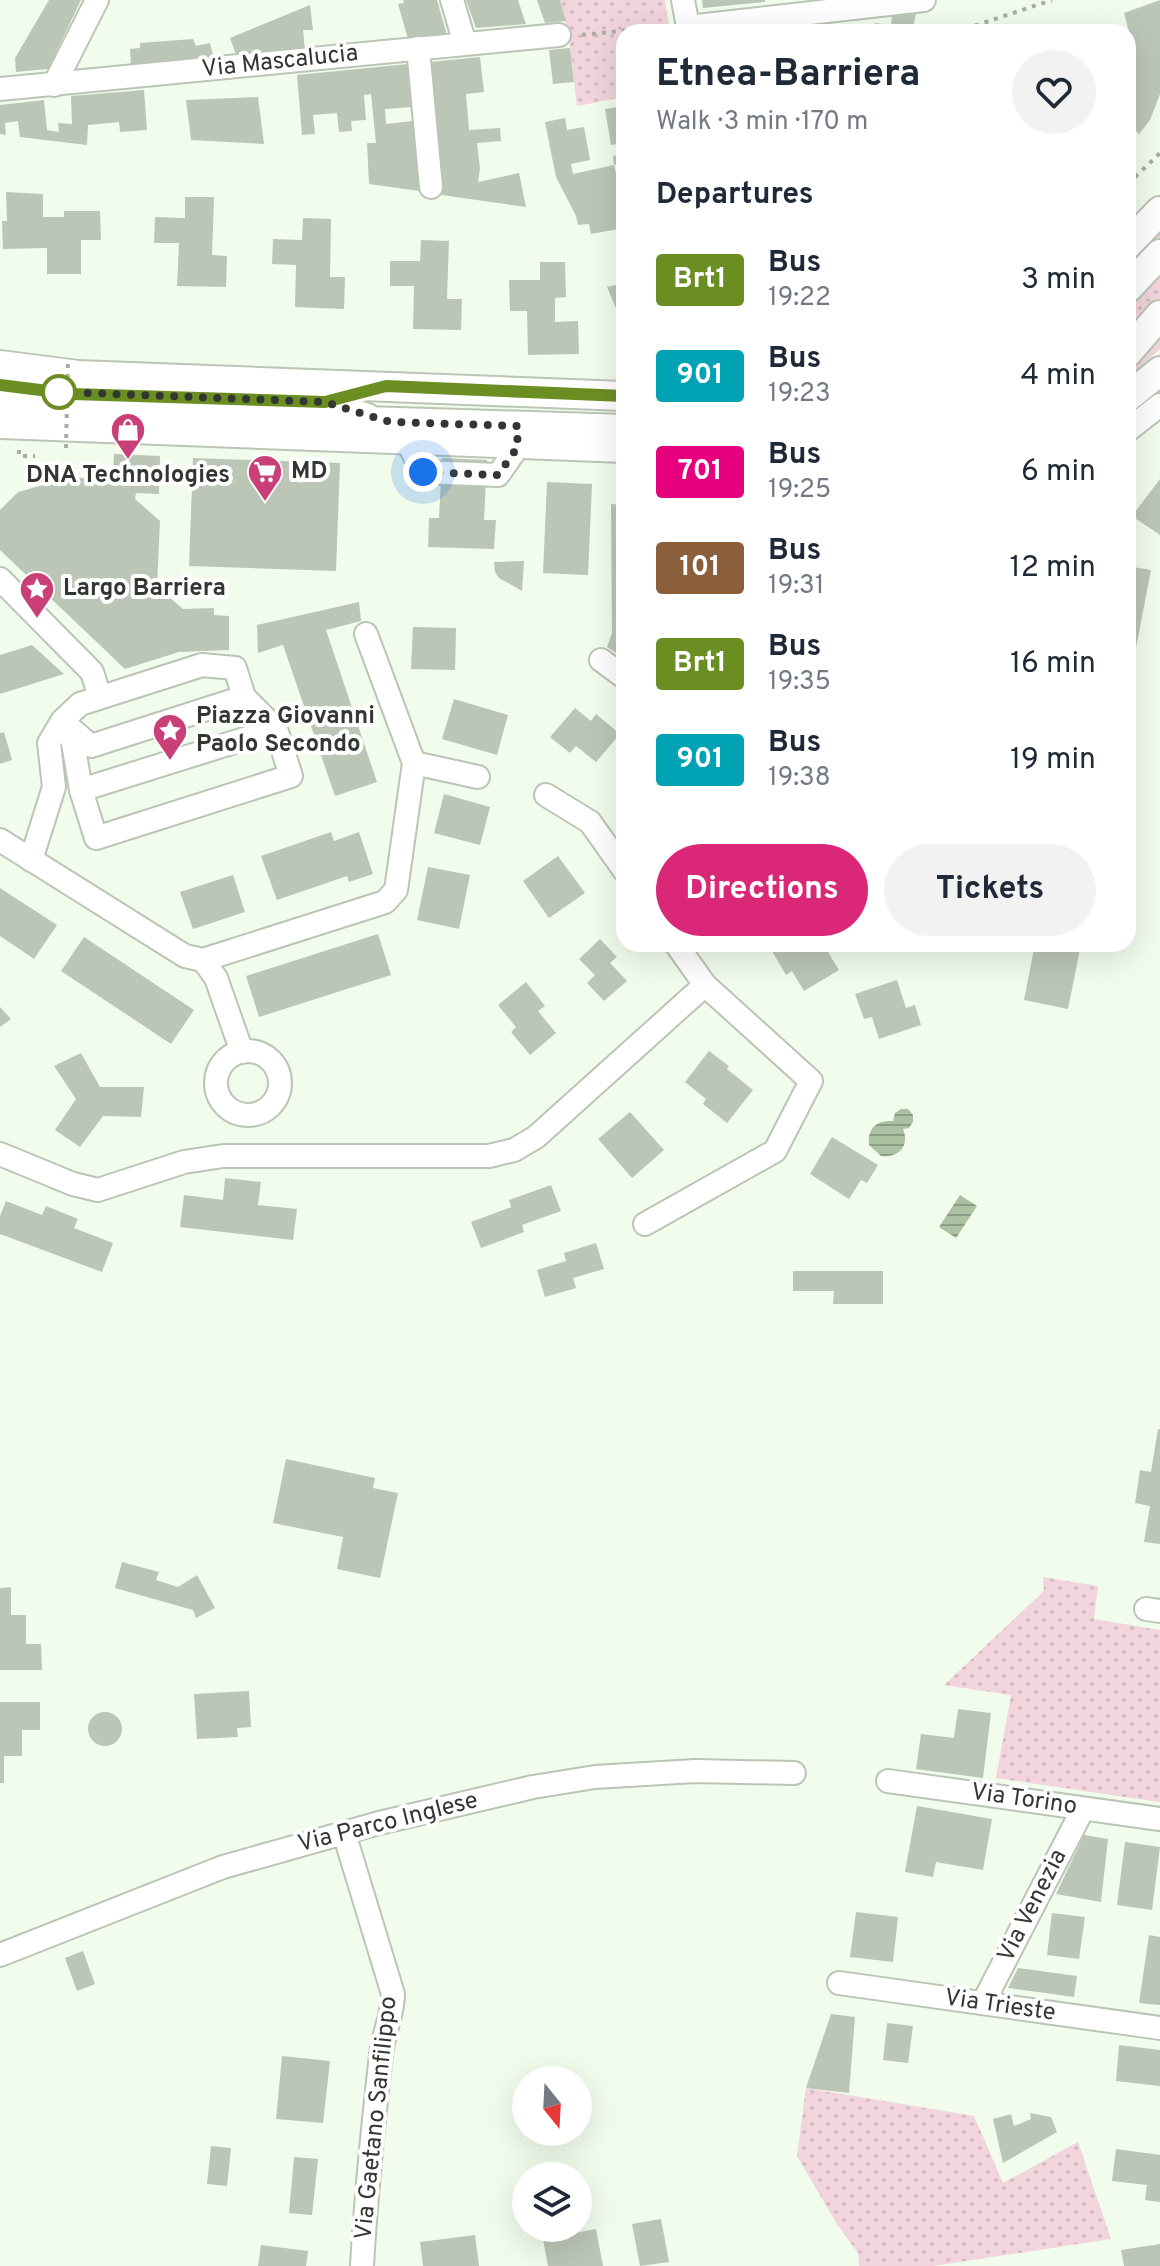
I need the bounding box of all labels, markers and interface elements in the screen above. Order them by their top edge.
street label: Via Mascalucia [200,39,360,85]
button: heart [1012,50,1096,134]
text: Etnea-Barriera [656,51,921,100]
text: Walk · 3 min · 170 m [656,106,868,139]
text: Departures [656,177,814,214]
text: Bus [768,245,821,282]
text: Brt1 [673,262,727,298]
text: 3 min [1021,262,1096,299]
text: 19:22 [768,282,831,315]
text: Bus [768,341,821,378]
text: 901 [677,358,723,394]
text: 4 min [1020,358,1096,395]
unlabelled marker [42,375,76,409]
text: 19:23 [768,378,831,411]
shop icon: DNA Technologies [109,411,147,461]
text: Bus [768,437,821,474]
your location [403,452,443,492]
supermarket icon: MD [246,453,284,503]
text: 701 [678,454,722,490]
text: 6 min [1021,454,1096,491]
place label: MD [291,457,327,487]
place label: DNA Technologies [26,461,230,491]
text: 19:25 [768,474,831,507]
text: Bus [768,533,821,570]
text: 101 [680,550,720,586]
text: 12 min [1009,550,1096,587]
place icon: Largo Barriera [18,570,56,620]
text: 19:31 [768,570,824,603]
place label: Largo Barriera [63,574,226,604]
text: Bus [768,629,821,666]
text: Brt1 [673,646,727,682]
text: 16 min [1010,646,1096,683]
text: 19:35 [768,666,831,699]
place label: Piazza Giovanni Paolo Secondo [196,702,375,760]
place icon: Piazza Giovanni Paolo Secondo [151,712,189,762]
text: Bus [768,725,821,762]
text: 901 [677,742,723,778]
text: 19 min [1010,742,1096,779]
text: 19:38 [768,762,831,795]
button: Directions [656,844,868,936]
button: Tickets [884,844,1096,936]
street label: Via Torino [969,1778,1079,1822]
street label: Via Parco Inglese [295,1786,481,1860]
street label: Via Venezia [992,1844,1074,1968]
street label: Via Trieste [943,1983,1057,2029]
street label: Via Gaetano Sanfilippo [349,1995,405,2241]
north arrow [512,2066,592,2146]
map controls [512,2066,592,2242]
button: layers [512,2162,592,2242]

